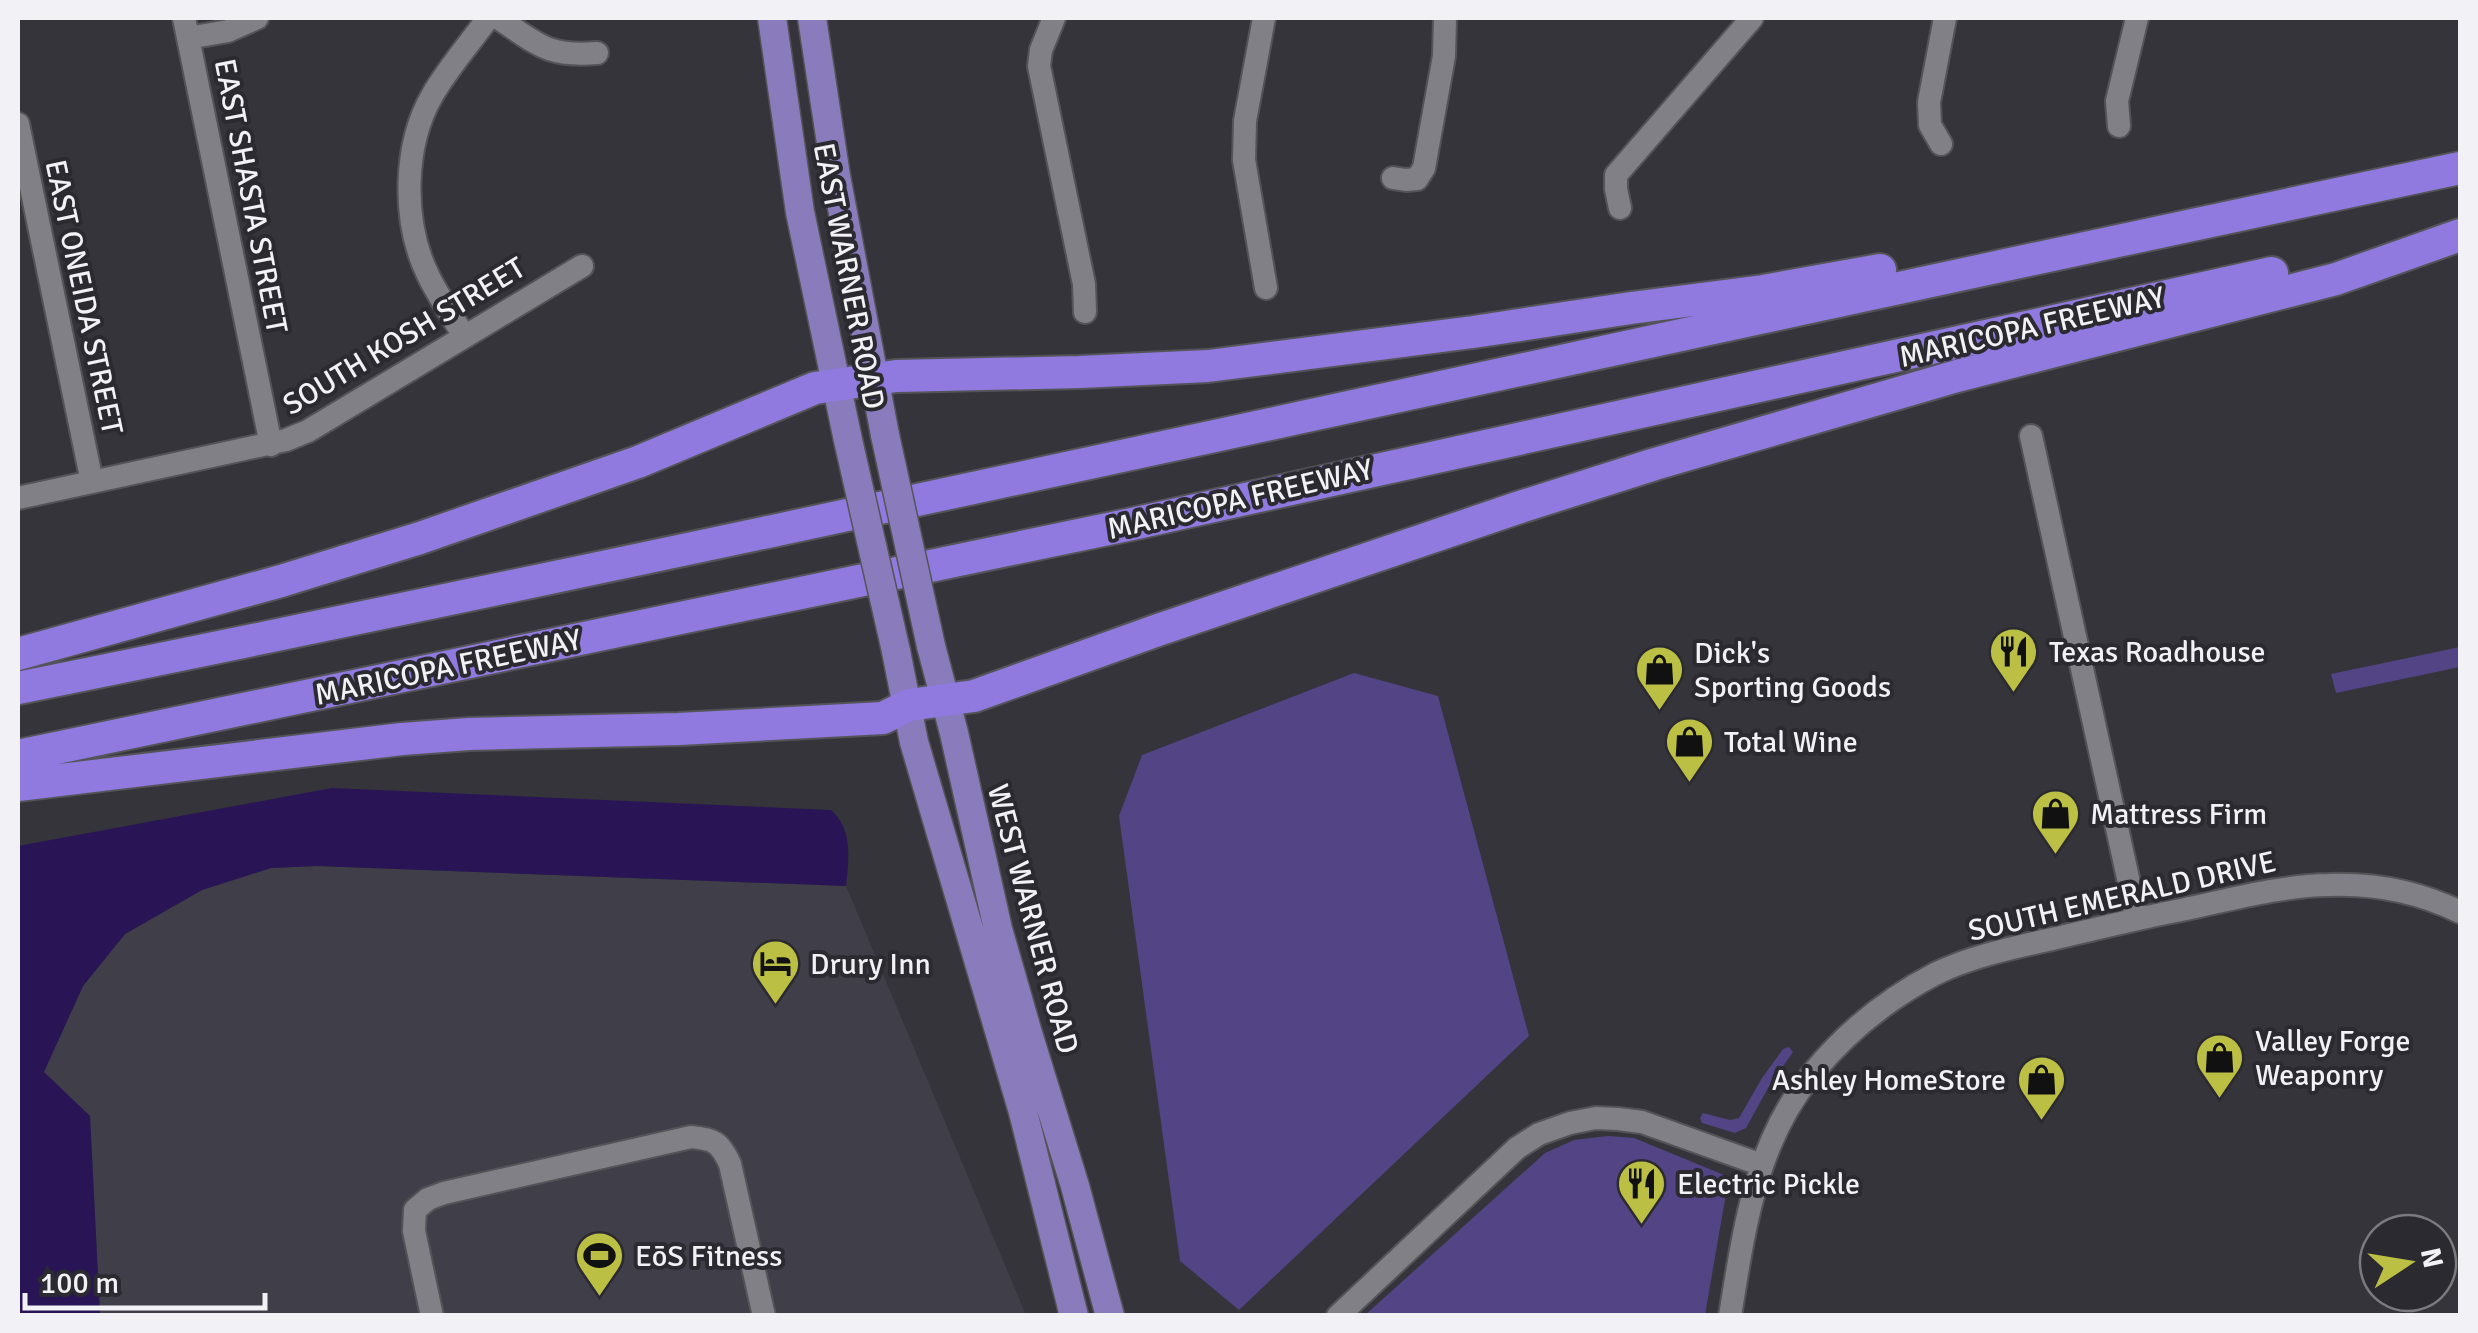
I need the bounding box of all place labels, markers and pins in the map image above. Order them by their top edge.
restaurant icon: Texas Roadhouse [1988,626,2040,694]
place label: Texas Roadhouse [2049,634,2266,671]
place label: Dick's Sporting Goods [1694,635,1891,706]
shop icon: Dick's Sporting Goods [1633,644,1685,712]
shop icon: Total Wine [1663,716,1715,784]
place label: Total Wine [1724,724,1858,761]
shop icon: Mattress Firm [2029,788,2081,856]
place label: Mattress Firm [2090,796,2267,833]
hotel icon: Drury Inn [749,938,801,1006]
place label: Drury Inn [810,946,931,983]
place label: Valley Forge Weaponry [2255,1023,2411,1094]
shop icon: Valley Forge Weaponry [2194,1032,2246,1100]
shop icon: Ashley HomeStore [2015,1054,2067,1122]
place label: Ashley HomeStore [1772,1062,2006,1099]
restaurant icon: Electric Pickle [1616,1158,1668,1226]
place label: Electric Pickle [1677,1166,1860,1203]
sports icon: EōS Fitness [574,1230,626,1298]
place label: EōS Fitness [635,1238,782,1275]

